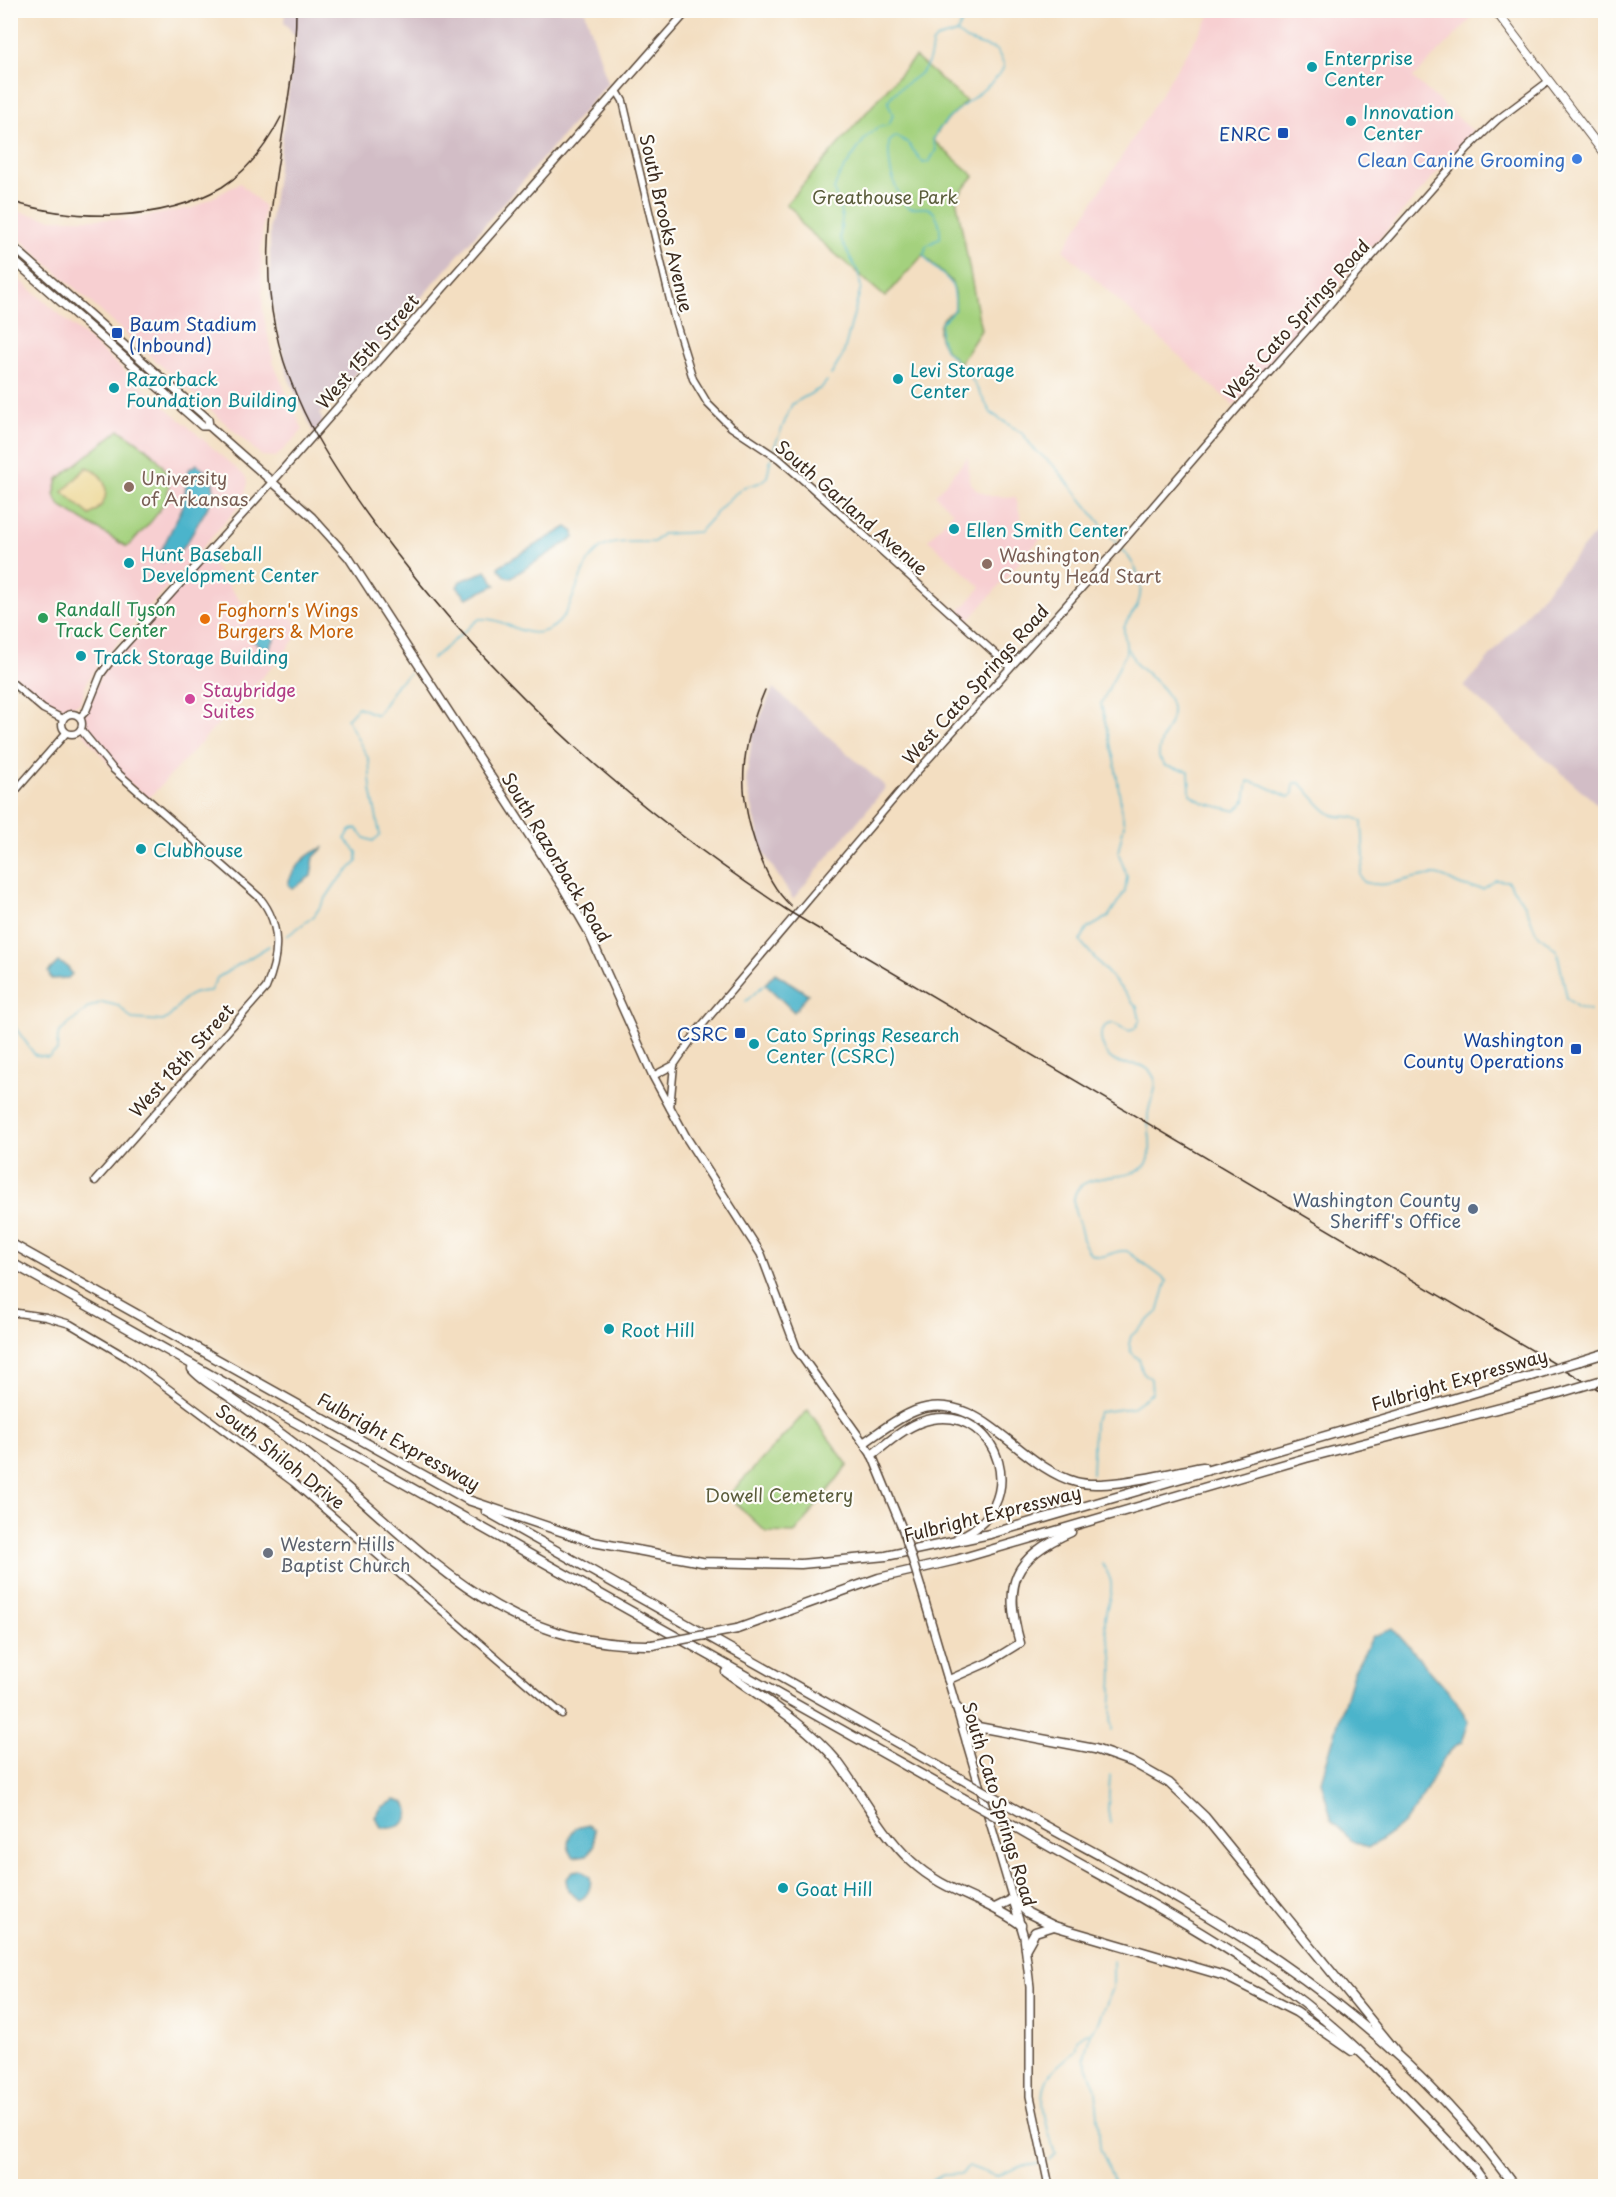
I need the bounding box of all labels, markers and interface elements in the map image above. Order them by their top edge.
place label: Enterprise Center [1324,44,1413,92]
marker: Enterprise Center [1305,60,1319,74]
place label: Innovation Center [1363,98,1454,146]
marker: Innovation Center [1344,114,1358,128]
place label: ENRC [1219,120,1271,147]
marker: ENRC [1276,126,1290,140]
street label: South Brooks Avenue [633,131,701,315]
place label: Clean Canine Grooming [1357,146,1565,173]
marker: Clean Canine Grooming [1570,152,1584,166]
park label: Greathouse Park [812,183,958,210]
street label: West Cato Springs Road [1216,233,1376,405]
street label: West 15th Street [309,287,425,415]
place label: Baum Stadium (Inbound) [129,310,257,358]
marker: Baum Stadium (Inbound) [110,326,124,340]
place label: Levi Storage Center [910,356,1015,404]
place label: Razorback Foundation Building [126,365,297,413]
marker: Levi Storage Center [891,372,905,386]
marker: Razorback Foundation Building [107,381,121,395]
street label: South Garland Avenue [770,433,934,581]
place label: University of Arkansas [141,464,248,512]
marker: University of Arkansas [122,480,136,494]
place label: Ellen Smith Center [966,516,1128,543]
marker: Ellen Smith Center [947,522,961,536]
place label: Hunt Baseball Development Center [141,540,319,588]
place label: Washington County Head Start [999,541,1161,589]
marker: Hunt Baseball Development Center [122,556,136,570]
marker: Washington County Head Start [980,557,994,571]
place label: Randall Tyson Track Center [55,595,176,643]
place label: Foghorn's Wings Burgers & More [217,596,358,644]
street label: West Cato Springs Road [895,598,1055,770]
marker: Randall Tyson Track Center [36,611,50,625]
marker: Foghorn's Wings Burgers & More [198,612,212,626]
place label: Track Storage Building [93,643,288,670]
marker: Track Storage Building [74,649,88,663]
place label: Staybridge Suites [202,676,296,724]
marker: Staybridge Suites [183,692,197,706]
street label: South Razorback Road [495,767,619,947]
place label: Clubhouse [153,836,243,863]
marker: Clubhouse [134,842,148,856]
street label: West 18th Street [122,997,240,1123]
place label: CSRC [677,1020,728,1047]
place label: Cato Springs Research Center (CSRC) [766,1021,960,1069]
marker: CSRC [733,1026,747,1040]
place label: Washington County Operations [1403,1026,1564,1074]
marker: Cato Springs Research Center (CSRC) [747,1037,761,1051]
marker: Washington County Operations [1569,1042,1583,1056]
place label: Washington County Sheriff's Office [1292,1186,1461,1234]
marker: Washington County Sheriff's Office [1466,1202,1480,1216]
place label: Root Hill [621,1316,695,1343]
marker: Root Hill [602,1322,616,1336]
street label: Fulbright Expressway [1368,1341,1550,1417]
street label: Fulbright Expressway [313,1385,485,1497]
street label: South Shiloh Drive [211,1397,351,1515]
street label: Fulbright Expressway [900,1478,1084,1548]
park label: Dowell Cemetery [705,1481,853,1508]
place label: Western Hills Baptist Church [280,1530,410,1578]
marker: Western Hills Baptist Church [261,1546,275,1560]
street label: South Cato Springs Road [956,1698,1044,1910]
place label: Goat Hill [795,1875,872,1902]
marker: Goat Hill [776,1881,790,1895]

